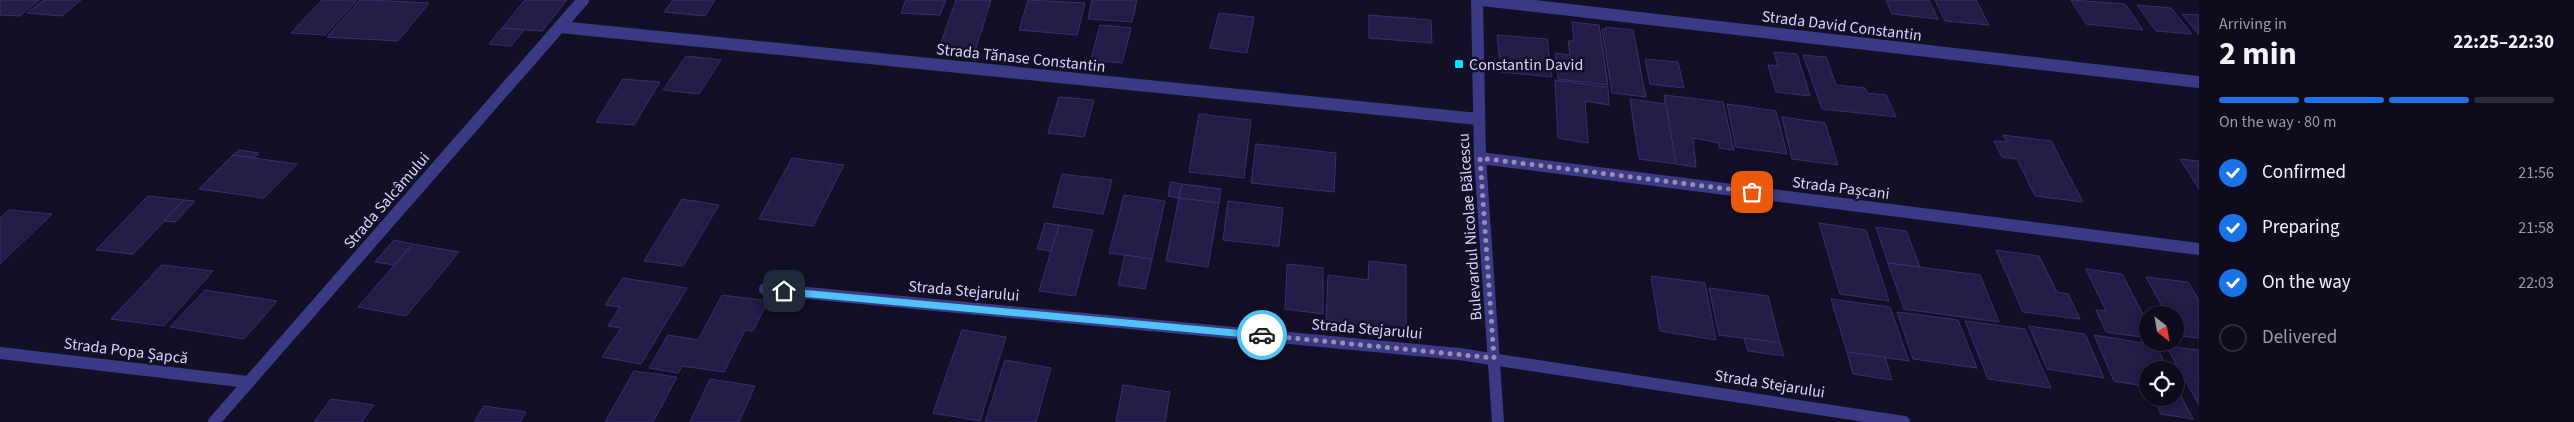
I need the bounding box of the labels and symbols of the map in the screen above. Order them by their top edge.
street label: Strada David Constantin [1760,5,1923,47]
street label: Strada Tănase Constantin [935,38,1107,78]
place label: Constantin David [1469,54,1583,76]
marker: Constantin David [1453,58,1465,70]
street label: Bulevardul Nicolae Bălcescu [1452,132,1488,321]
street label: Strada Salcâmului [339,148,435,254]
pin [1731,171,1773,213]
street label: Strada Pașcani [1791,171,1891,205]
pin [763,270,805,312]
street label: Strada Stejarului [908,275,1020,307]
north arrow [2139,306,2184,351]
courier [1237,310,1287,360]
street label: Strada Stejarului [1311,313,1423,345]
street label: Strada Popa Șapcă [63,332,189,370]
street label: Strada Stejarului [1713,364,1827,404]

